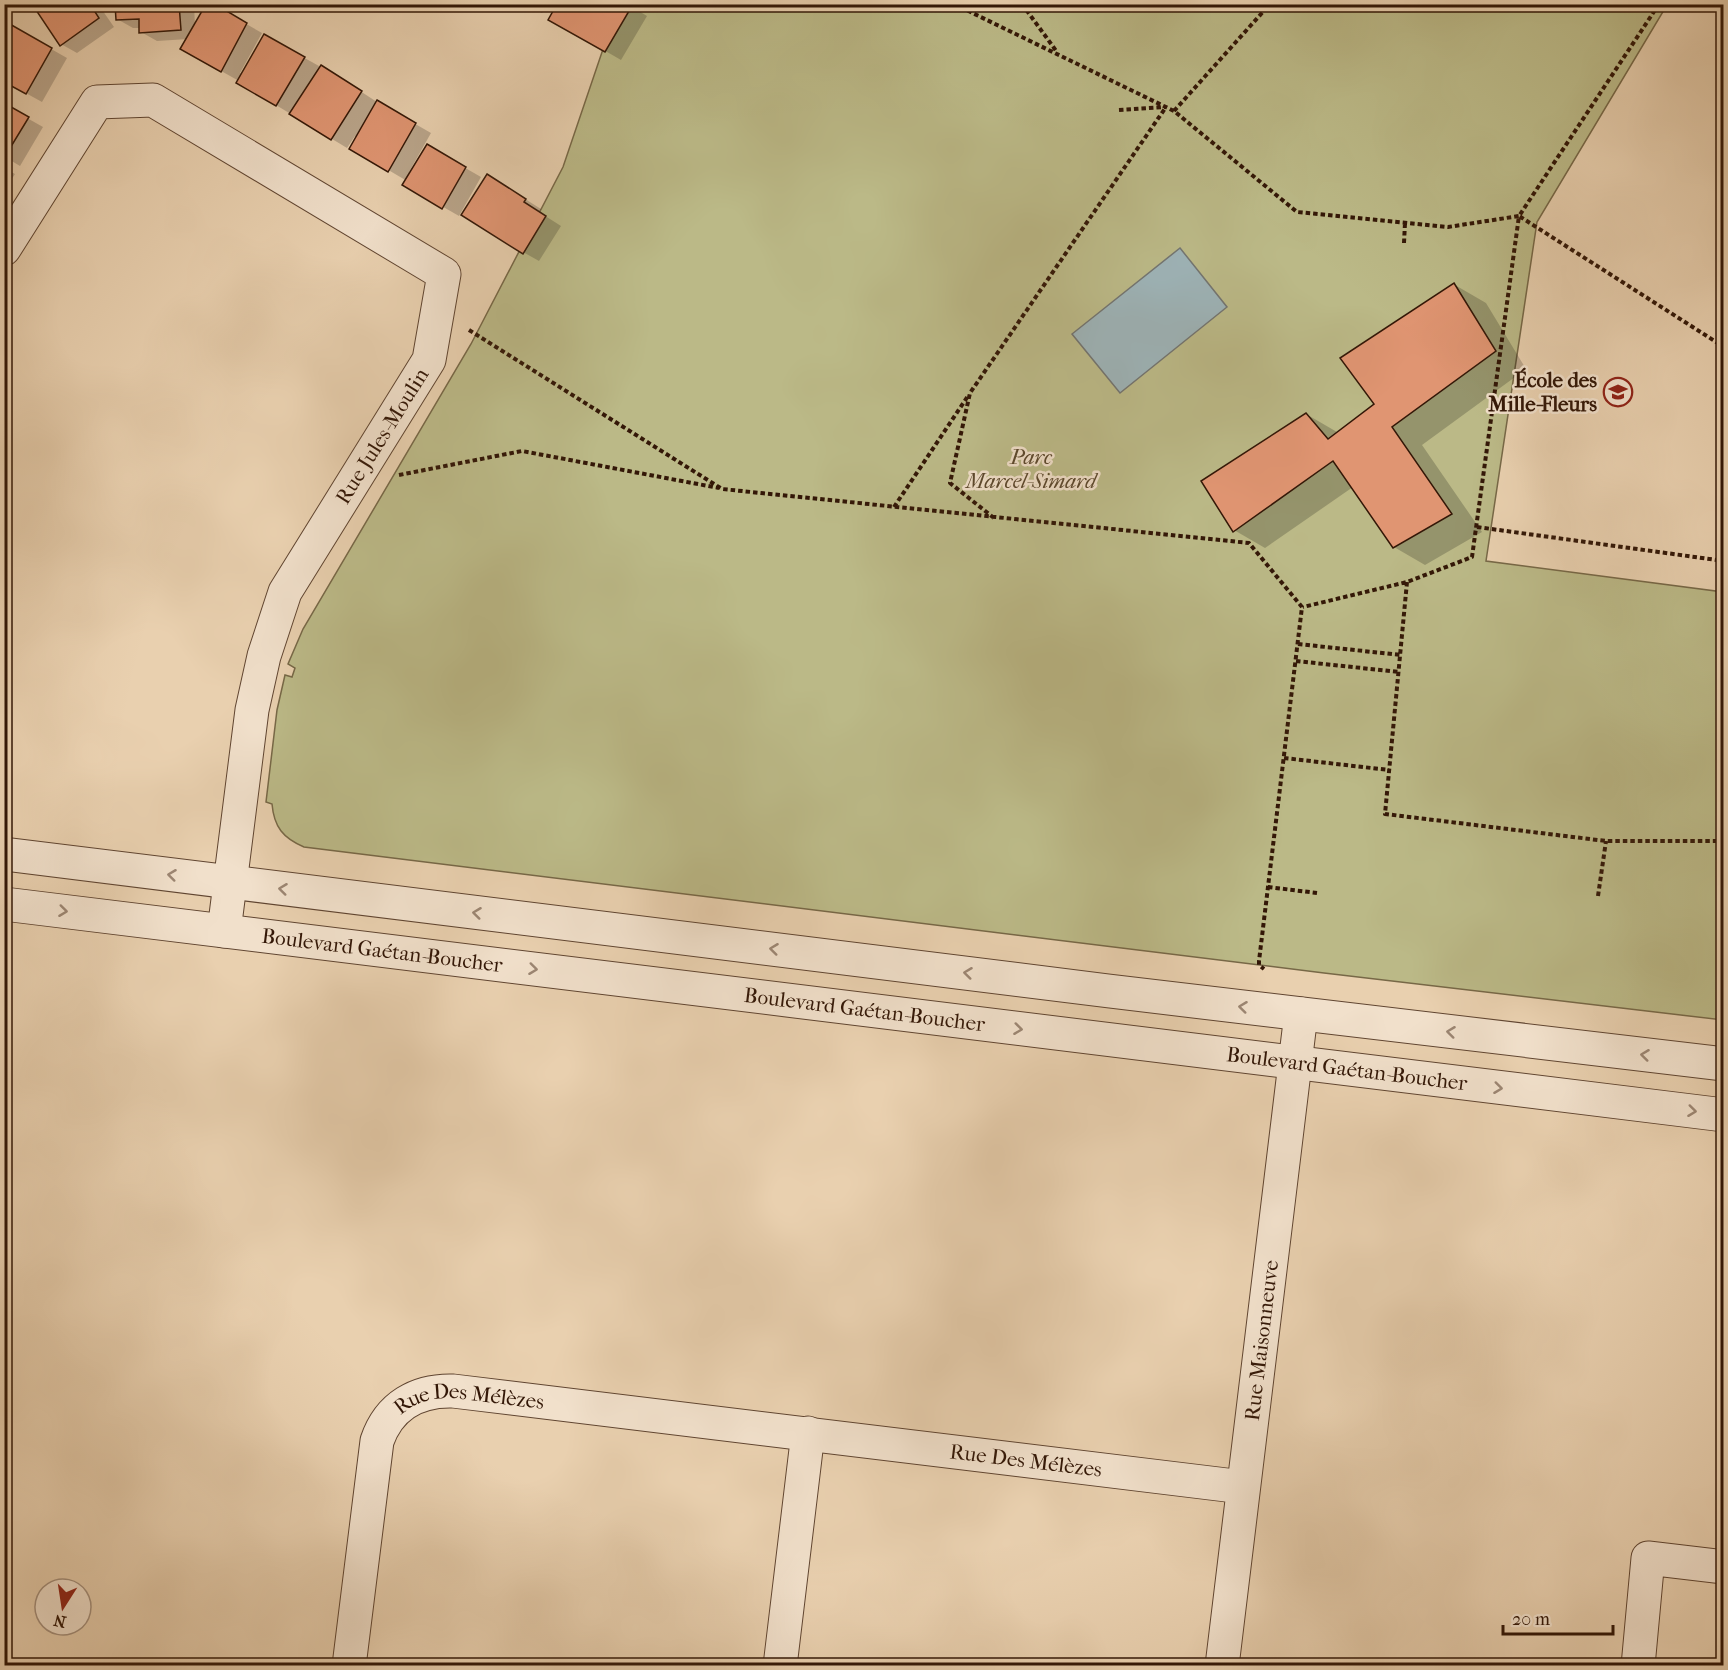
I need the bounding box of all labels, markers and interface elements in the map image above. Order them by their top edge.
street label: Rue Jules-Moulin [331,364,433,508]
place label: École des Mille-Fleurs [1487,367,1597,416]
school or university icon: École des Mille-Fleurs [1602,376,1634,408]
park label: Parc Marcel-Simard [964,445,1098,493]
one-way arrow [168,869,177,882]
one-way arrow [278,883,288,895]
one-way arrow [58,905,67,917]
one-way arrow [472,907,481,919]
street label: Boulevard Gaétan-Boucher [260,924,504,977]
one-way arrow [770,944,779,956]
one-way arrow [528,962,537,975]
one-way arrow [963,968,972,980]
street label: Boulevard Gaétan-Boucher [743,983,986,1036]
one-way arrow [1239,1002,1248,1014]
one-way arrow [1013,1023,1022,1035]
one-way arrow [1446,1026,1455,1039]
street label: Boulevard Gaétan-Boucher [1225,1042,1469,1095]
one-way arrow [1640,1049,1649,1062]
one-way arrow [1494,1081,1503,1094]
one-way arrow [1687,1104,1696,1117]
street label: Rue Maisonneuve [1240,1259,1283,1422]
street label: Rue Des Mélèzes [389,1379,546,1419]
street label: Rue Des Mélèzes [948,1439,1104,1482]
north arrow [33,1577,93,1637]
scale bar [1503,1598,1612,1636]
text: 20 m [1512,1609,1550,1630]
text: N [51,1610,68,1632]

